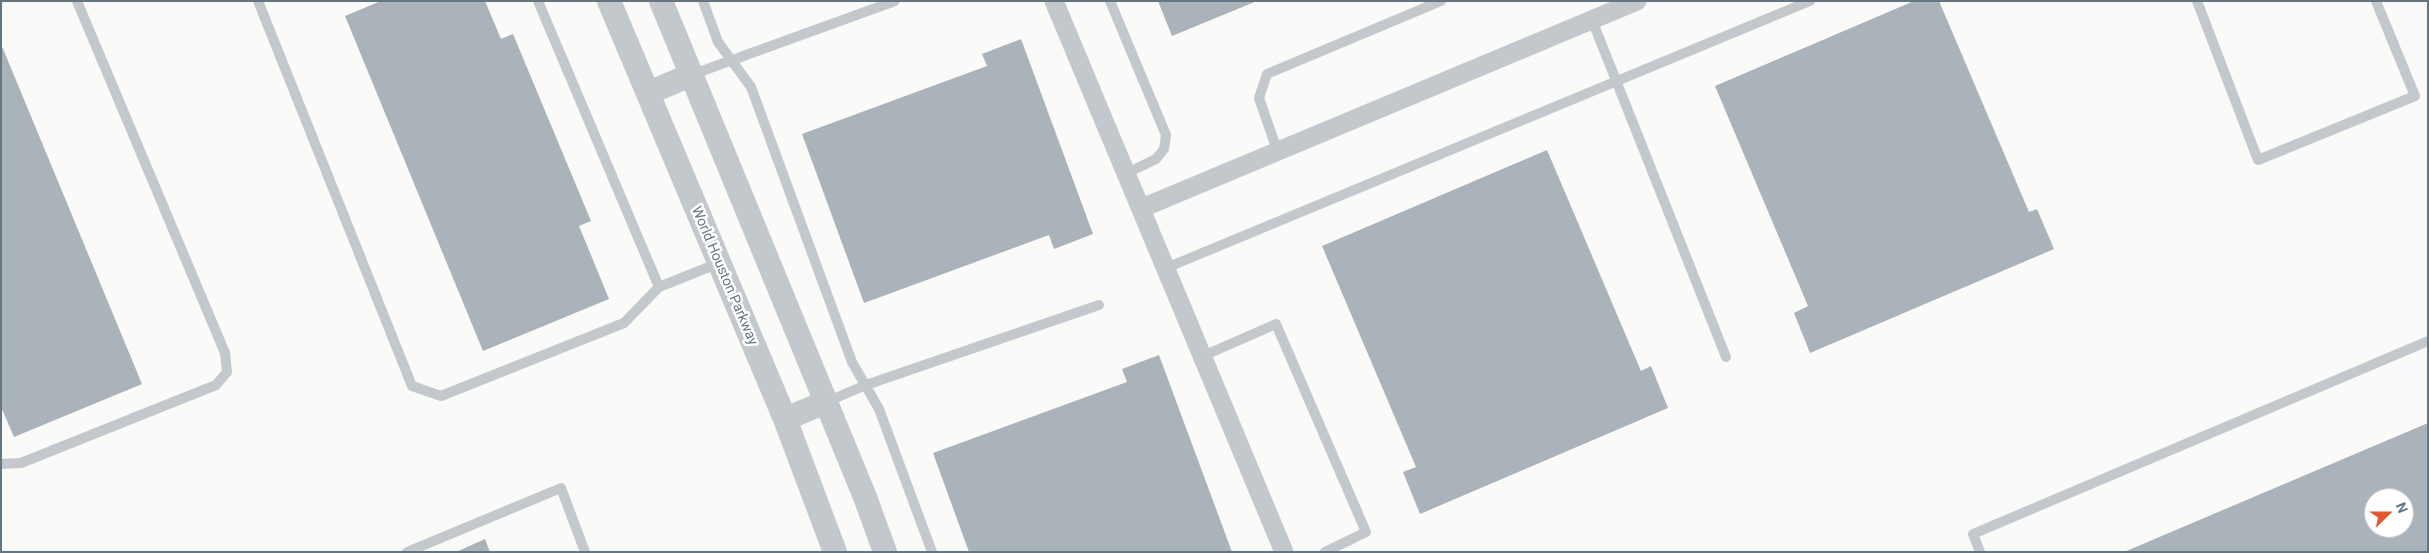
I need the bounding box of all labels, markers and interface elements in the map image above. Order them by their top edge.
street label: World Houston Parkway [687,204,761,348]
north arrow [2364,488,2414,538]
text: N [2393,500,2411,515]

